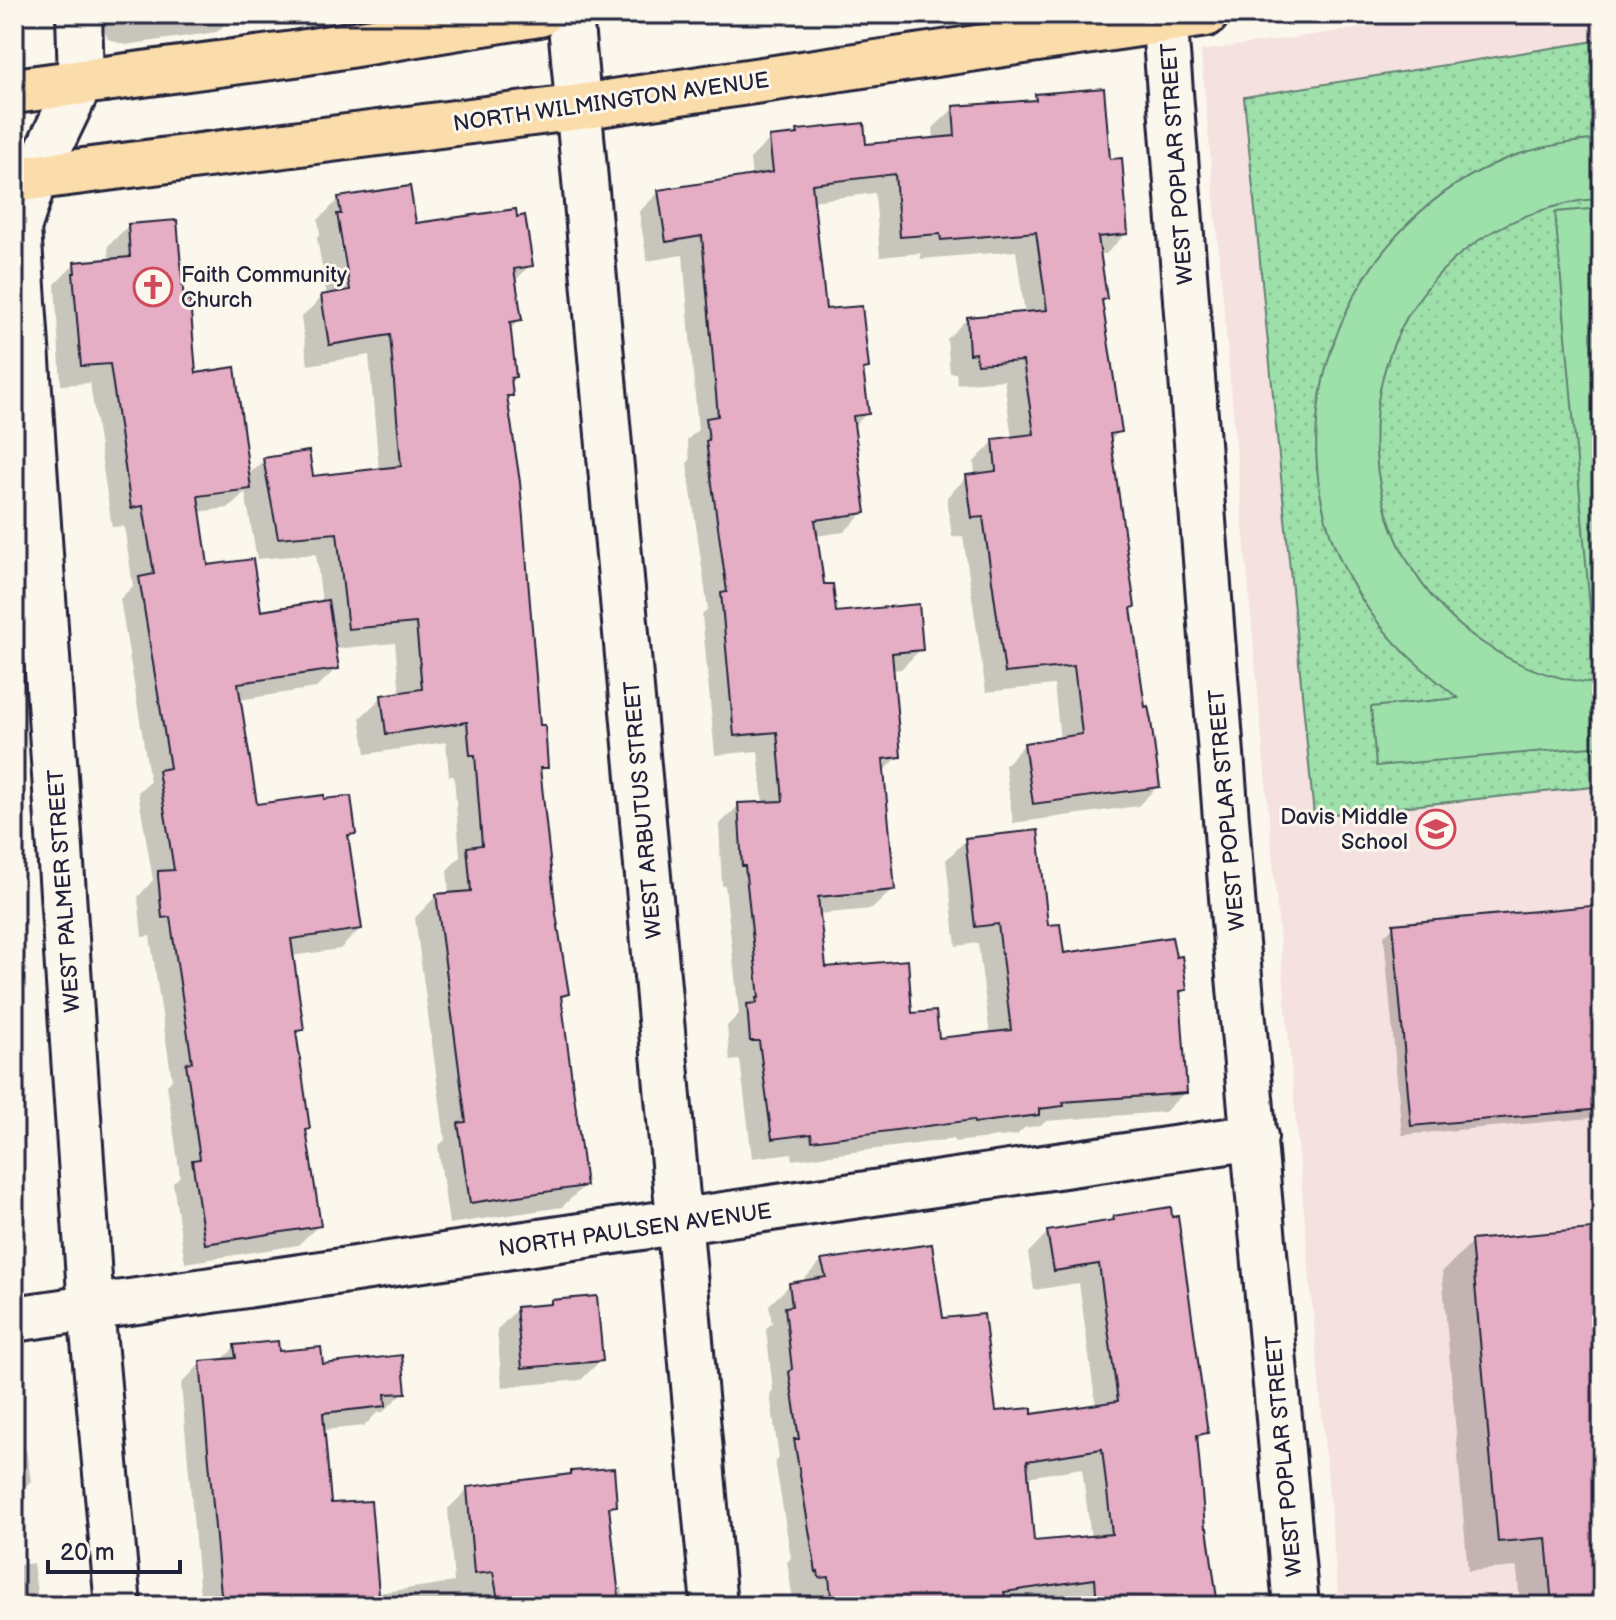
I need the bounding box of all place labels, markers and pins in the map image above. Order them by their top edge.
place label: Faith Community Church [181,262,347,314]
church icon: Faith Community Church [132,266,174,308]
place label: Davis Middle School [1280,804,1408,856]
school or university icon: Davis Middle School [1415,808,1457,850]

